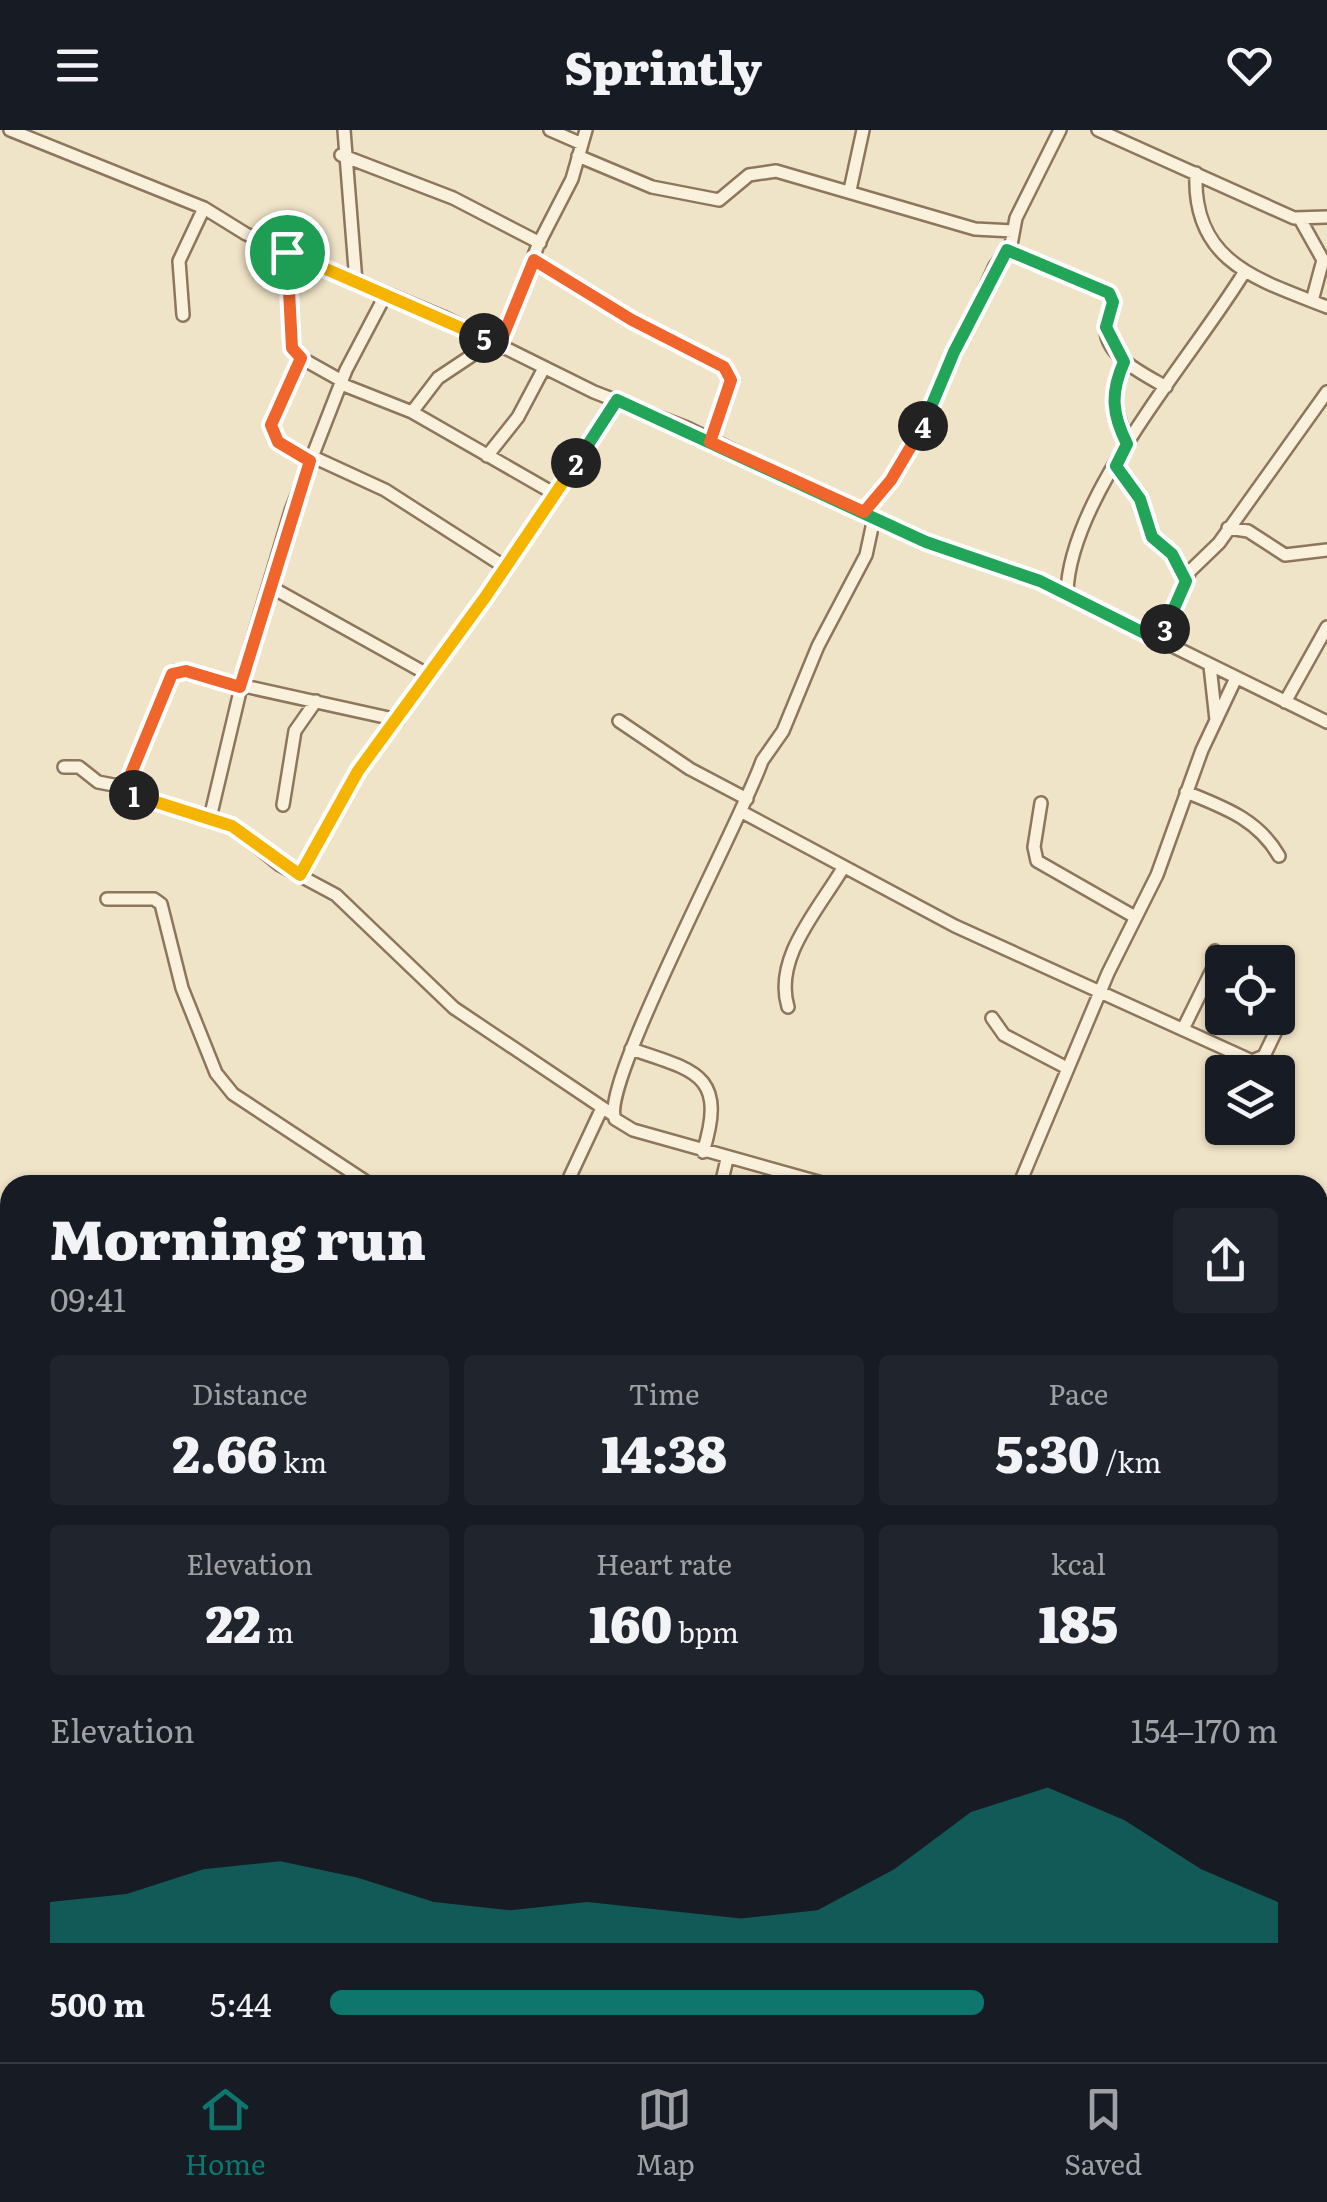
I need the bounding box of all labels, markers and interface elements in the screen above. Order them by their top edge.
text: Sprintly [565,32,762,99]
icon: menu [50,38,105,93]
icon: heart [1222,38,1277,93]
pin [245,210,330,295]
icon: arrive [260,225,315,280]
pin: 5 [459,313,509,363]
text: 5 [476,317,492,359]
pin: 4 [898,401,948,451]
text: 4 [915,405,931,447]
pin: 2 [551,438,601,488]
text: 2 [568,442,584,484]
pin: 3 [1140,604,1190,654]
text: 3 [1157,608,1173,650]
pin: 1 [109,770,159,820]
text: 1 [128,774,140,816]
map controls [1205,945,1295,1145]
button: locate [1205,945,1295,1035]
button: layers [1205,1055,1295,1145]
text: Morning run [50,1195,426,1277]
button: share [1173,1208,1278,1313]
text: 09:41 [50,1274,126,1322]
text: Distance [192,1372,308,1414]
text: Time [628,1372,700,1414]
text: Pace [1048,1372,1108,1414]
text: 2.66 [172,1414,277,1488]
text: 14:38 [601,1414,727,1488]
text: 5:30 [995,1414,1100,1488]
text: km [277,1440,327,1482]
text: /km [1100,1440,1161,1482]
text: Elevation [186,1542,313,1584]
text: Heart rate [596,1542,732,1584]
text: kcal [1051,1542,1106,1584]
text: 22 [206,1584,261,1658]
text: 160 [589,1584,672,1658]
text: 185 [1038,1584,1118,1658]
text: m [261,1610,294,1652]
text: bpm [672,1610,739,1652]
text: Elevation [50,1705,195,1753]
text: 154–170 m [1131,1705,1278,1753]
text: 500 m [50,1979,145,2027]
text: 5:44 [210,1979,272,2027]
tab: Home [185,2082,266,2184]
tab: Map [635,2082,695,2184]
tab: Saved [1064,2082,1142,2184]

